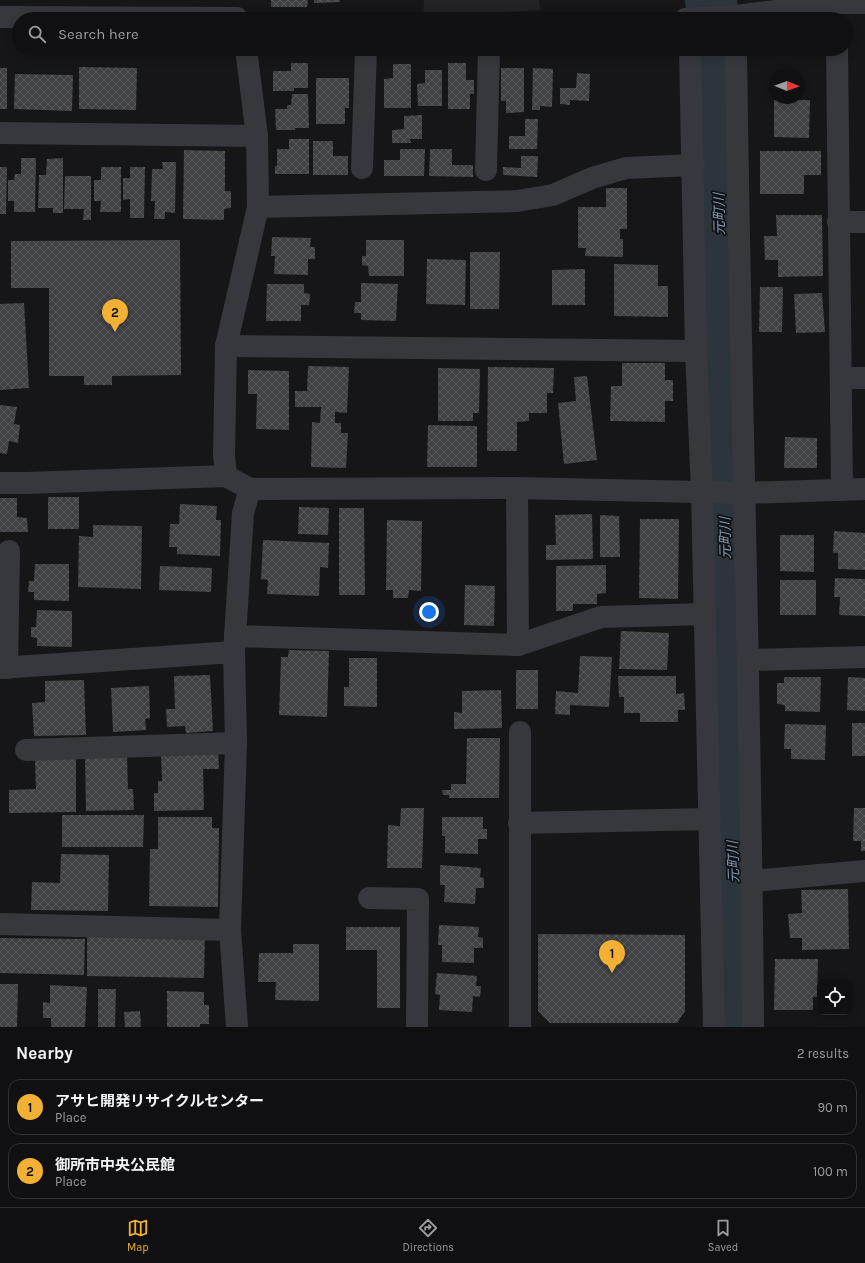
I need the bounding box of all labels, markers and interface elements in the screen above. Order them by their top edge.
search box [12,12,853,56]
icon: search [26,23,48,45]
text: Search here [58,25,139,43]
north arrow [769,68,805,104]
water label: 元町川 [711,191,728,235]
pin: 2 [102,299,128,332]
water label: 元町川 [717,515,734,559]
your location [419,602,439,622]
water label: 元町川 [724,839,743,883]
pin: 1 [599,940,625,973]
map controls [817,979,853,1015]
button: locate [817,979,853,1015]
text: Nearby [16,1043,73,1063]
text: 2 results [797,1046,849,1061]
text: アサヒ開発リサイクルセンター [55,1092,264,1110]
text: 1 [28,1100,32,1115]
text: 90 m [817,1100,848,1115]
text: Place [55,1110,86,1125]
text: 御所市中央公民館 [55,1156,175,1174]
text: 2 [26,1164,34,1179]
text: 100 m [813,1164,848,1179]
text: Place [55,1174,86,1189]
tab: Map [127,1217,149,1254]
tab: Directions [402,1217,454,1254]
tab: Saved [708,1217,738,1254]

